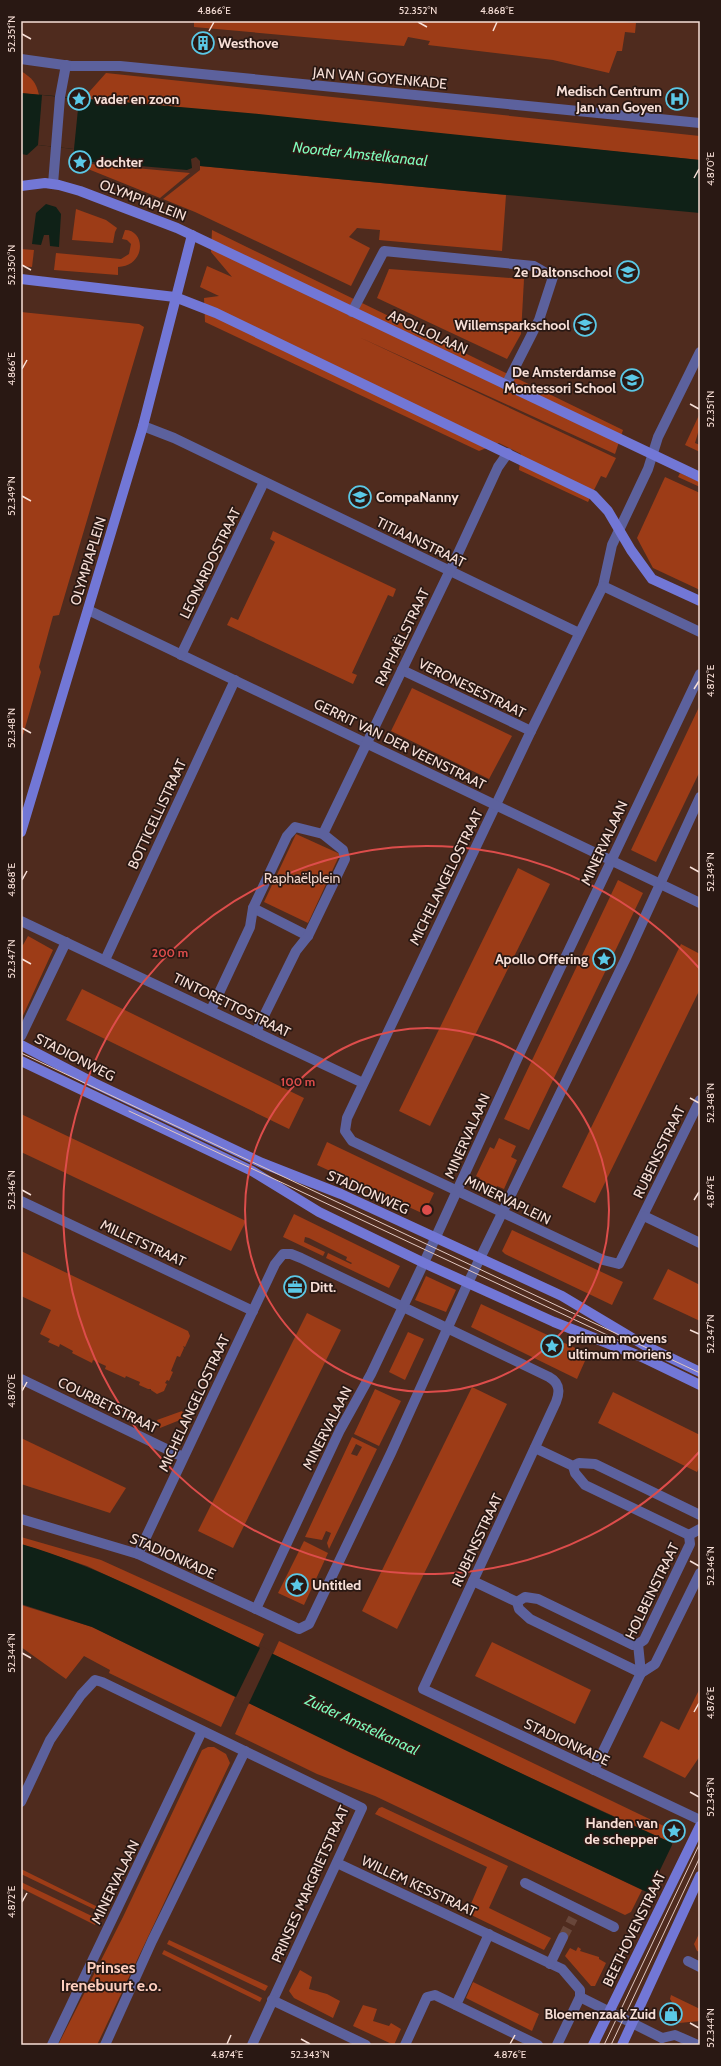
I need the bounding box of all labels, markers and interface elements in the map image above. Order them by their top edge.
text: 4.866°E [197,4,231,17]
text: 52.352°N [399,4,437,17]
text: 4.868°E [480,4,514,17]
text: 52.351°N [5,16,18,52]
building icon: Westhove [190,30,216,56]
place label: Westhove [218,34,278,52]
street label: JAN VAN GOYENKADE [311,63,448,93]
place label: Medisch Centrum Jan van Goyen [556,82,662,116]
place icon: vader en zoon [66,86,92,112]
hospital icon: Medisch Centrum Jan van Goyen [664,86,690,112]
place label: vader en zoon [94,90,179,108]
water label: Noorder Amstelkanaal [292,138,429,170]
place icon: dochter [67,149,93,175]
text: 4.870°E [704,151,717,186]
place label: dochter [96,153,143,171]
street label: OLYMPIAPLEIN [97,175,189,225]
text: 52.350°N [5,245,18,285]
school or university icon: 2e Daltonschool [615,259,641,285]
place label: 2e Daltonschool [514,263,612,281]
street label: APOLLOLAAN [385,306,471,358]
school or university icon: Willemsparkschool [572,312,598,338]
place label: Willemsparkschool [455,316,570,334]
text: 4.866°E [5,352,18,386]
place label: De Amsterdamse Montessori School [504,363,616,397]
school or university icon: De Amsterdamse Montessori School [619,367,645,393]
text: 52.351°N [704,391,717,427]
text: 52.349°N [5,476,18,516]
school or university icon: CompaNanny [347,484,373,510]
place label: CompaNanny [376,488,459,506]
street label: LEONARDOSTRAAT [175,504,245,621]
street label: TITIAANSTRAAT [373,513,469,572]
street label: OLYMPIAPLEIN [66,515,110,607]
street label: RAPHAËLSTRAAT [371,585,434,689]
street label: VERONESESTRAAT [415,654,529,722]
text: 4.872°E [704,664,717,697]
street label: GERRIT VAN DER VEENSTRAAT [311,694,489,794]
text: 52.348°N [5,708,18,748]
street label: BOTTICELLISTRAAT [124,756,191,872]
street label: MINERVALAAN [577,798,631,888]
street label: MICHELANGELOSTRAAT [405,805,487,948]
text: 52.349°N [704,852,717,892]
text: 4.868°E [5,863,18,897]
park label: Raphaëlplein [264,869,341,887]
text: 52.347°N [5,940,18,978]
text: 200 m [152,945,188,960]
place icon: Apollo Offering [591,946,617,972]
place label: Apollo Offering [495,950,588,968]
street label: TINTORETTOSTRAAT [170,969,294,1041]
street label: STADIONWEG [32,1029,118,1085]
text: 100 m [281,1074,315,1089]
text: 52.348°N [704,1083,717,1123]
street label: MINERVALAAN [440,1091,494,1181]
street label: RUBENSSTRAAT [629,1102,689,1201]
street label: STADIONWEG [324,1166,412,1218]
text: 52.346°N [5,1170,18,1210]
street label: MINERVAPLEIN [462,1171,554,1229]
text: 4.874°E [704,1175,717,1208]
centre of rings [420,1203,434,1217]
street label: MILLETSTRAAT [97,1215,189,1271]
office icon: Ditt. [282,1274,308,1300]
place label: Ditt. [310,1278,336,1296]
text: 52.347°N [704,1315,717,1353]
place label: primum movens ultimum moriens [568,1329,672,1363]
street label: MICHELANGELOSTRAAT [154,1331,234,1474]
place icon: primum movens ultimum moriens [539,1333,565,1359]
text: 4.870°E [5,1373,18,1408]
street label: COURBETSTRAAT [55,1373,162,1437]
street label: MINERVALAAN [298,1383,356,1473]
street label: RUBENSSTRAAT [448,1490,507,1589]
street label: STADIONKADE [127,1529,219,1583]
street label: HOLBEINSTRAAT [621,1539,683,1642]
text: 52.346°N [704,1546,717,1586]
place icon: Untitled [284,1572,310,1598]
place label: Untitled [312,1576,361,1594]
text: 52.344°N [5,1633,18,1673]
text: 4.876°E [704,1686,717,1719]
water label: Zuider Amstelkanaal [301,1690,422,1759]
street label: STADIONKADE [521,1714,613,1770]
text: 52.345°N [704,1777,717,1817]
street label: PRINSES MARGRIETSTRAAT [267,1802,353,1965]
place label: Handen van de schepper [585,1814,658,1848]
place icon: Handen van de schepper [661,1818,687,1844]
street label: MINERVALAAN [87,1837,143,1927]
street label: WILLEM KESSTRAAT [359,1851,480,1921]
street label: BEETHOVENSTRAAT [598,1868,670,1990]
text: 4.872°E [5,1885,18,1918]
district label: Prinses Irenebuurt e.o. [61,1958,161,1995]
shop icon: Bloemenzaak Zuid [658,2001,684,2027]
place label: Bloemenzaak Zuid [545,2005,656,2023]
text: 52.344°N [704,2008,717,2048]
text: 4.874°E [211,2048,244,2061]
text: 52.343°N [290,2048,330,2061]
text: 4.876°E [494,2048,527,2061]

